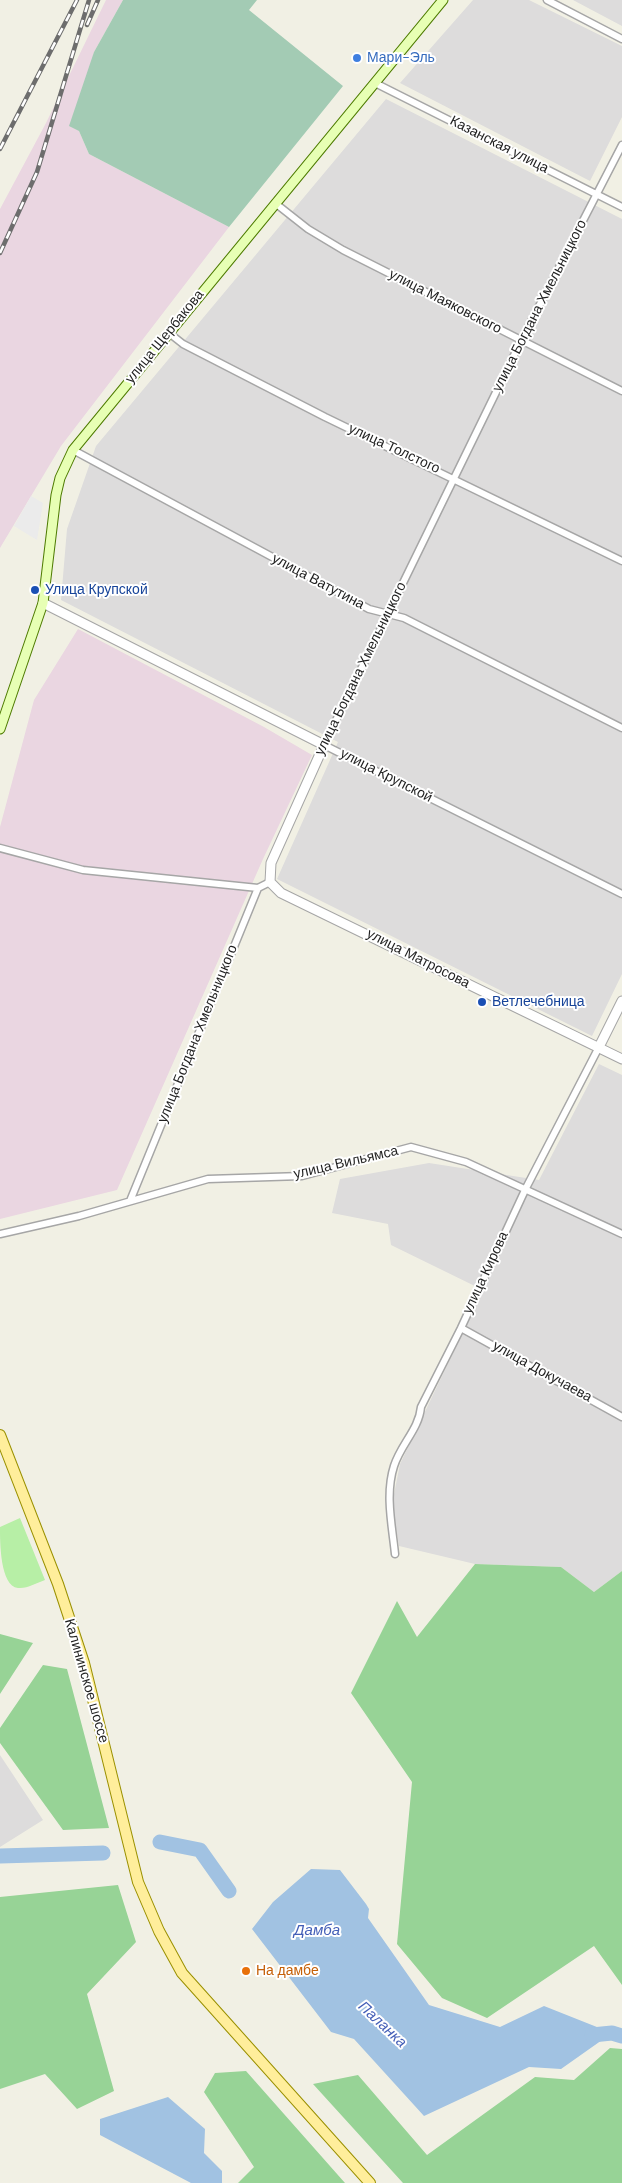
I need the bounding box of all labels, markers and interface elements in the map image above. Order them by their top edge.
place label: Мари-Эль [367,50,435,66]
marker: Мари-Эль [351,52,363,64]
street label: Казанская улица [447,113,551,177]
street label: улица Богдана Хмельницкого [489,217,591,395]
street label: улица Маяковского [386,266,504,338]
street label: улица Щербакова [122,287,208,387]
street label: улица Толстого [346,420,442,478]
street label: улица Ватутина [269,551,367,613]
street label: улица Богдана Хмельницкого [312,580,410,758]
place label: Улица Крупской [45,582,148,598]
marker: Улица Крупской [29,584,41,596]
street label: улица Крупской [337,745,435,807]
street label: улица Матросова [364,926,472,992]
street label: улица Богдана Хмельницкого [154,942,242,1126]
place label: Ветлечебница [492,994,585,1010]
marker: Ветлечебница [476,996,488,1008]
street label: улица Вильямса [292,1143,400,1183]
street label: улица Кирова [460,1229,512,1317]
street label: улица Докучаева [489,1338,595,1406]
street label: Калининское шоссе [60,1617,112,1745]
water label: Дамба [294,1922,340,1940]
place label: На дамбе [256,1963,319,1979]
marker: На дамбе [240,1965,252,1977]
water label: Паланка [354,1998,410,2052]

